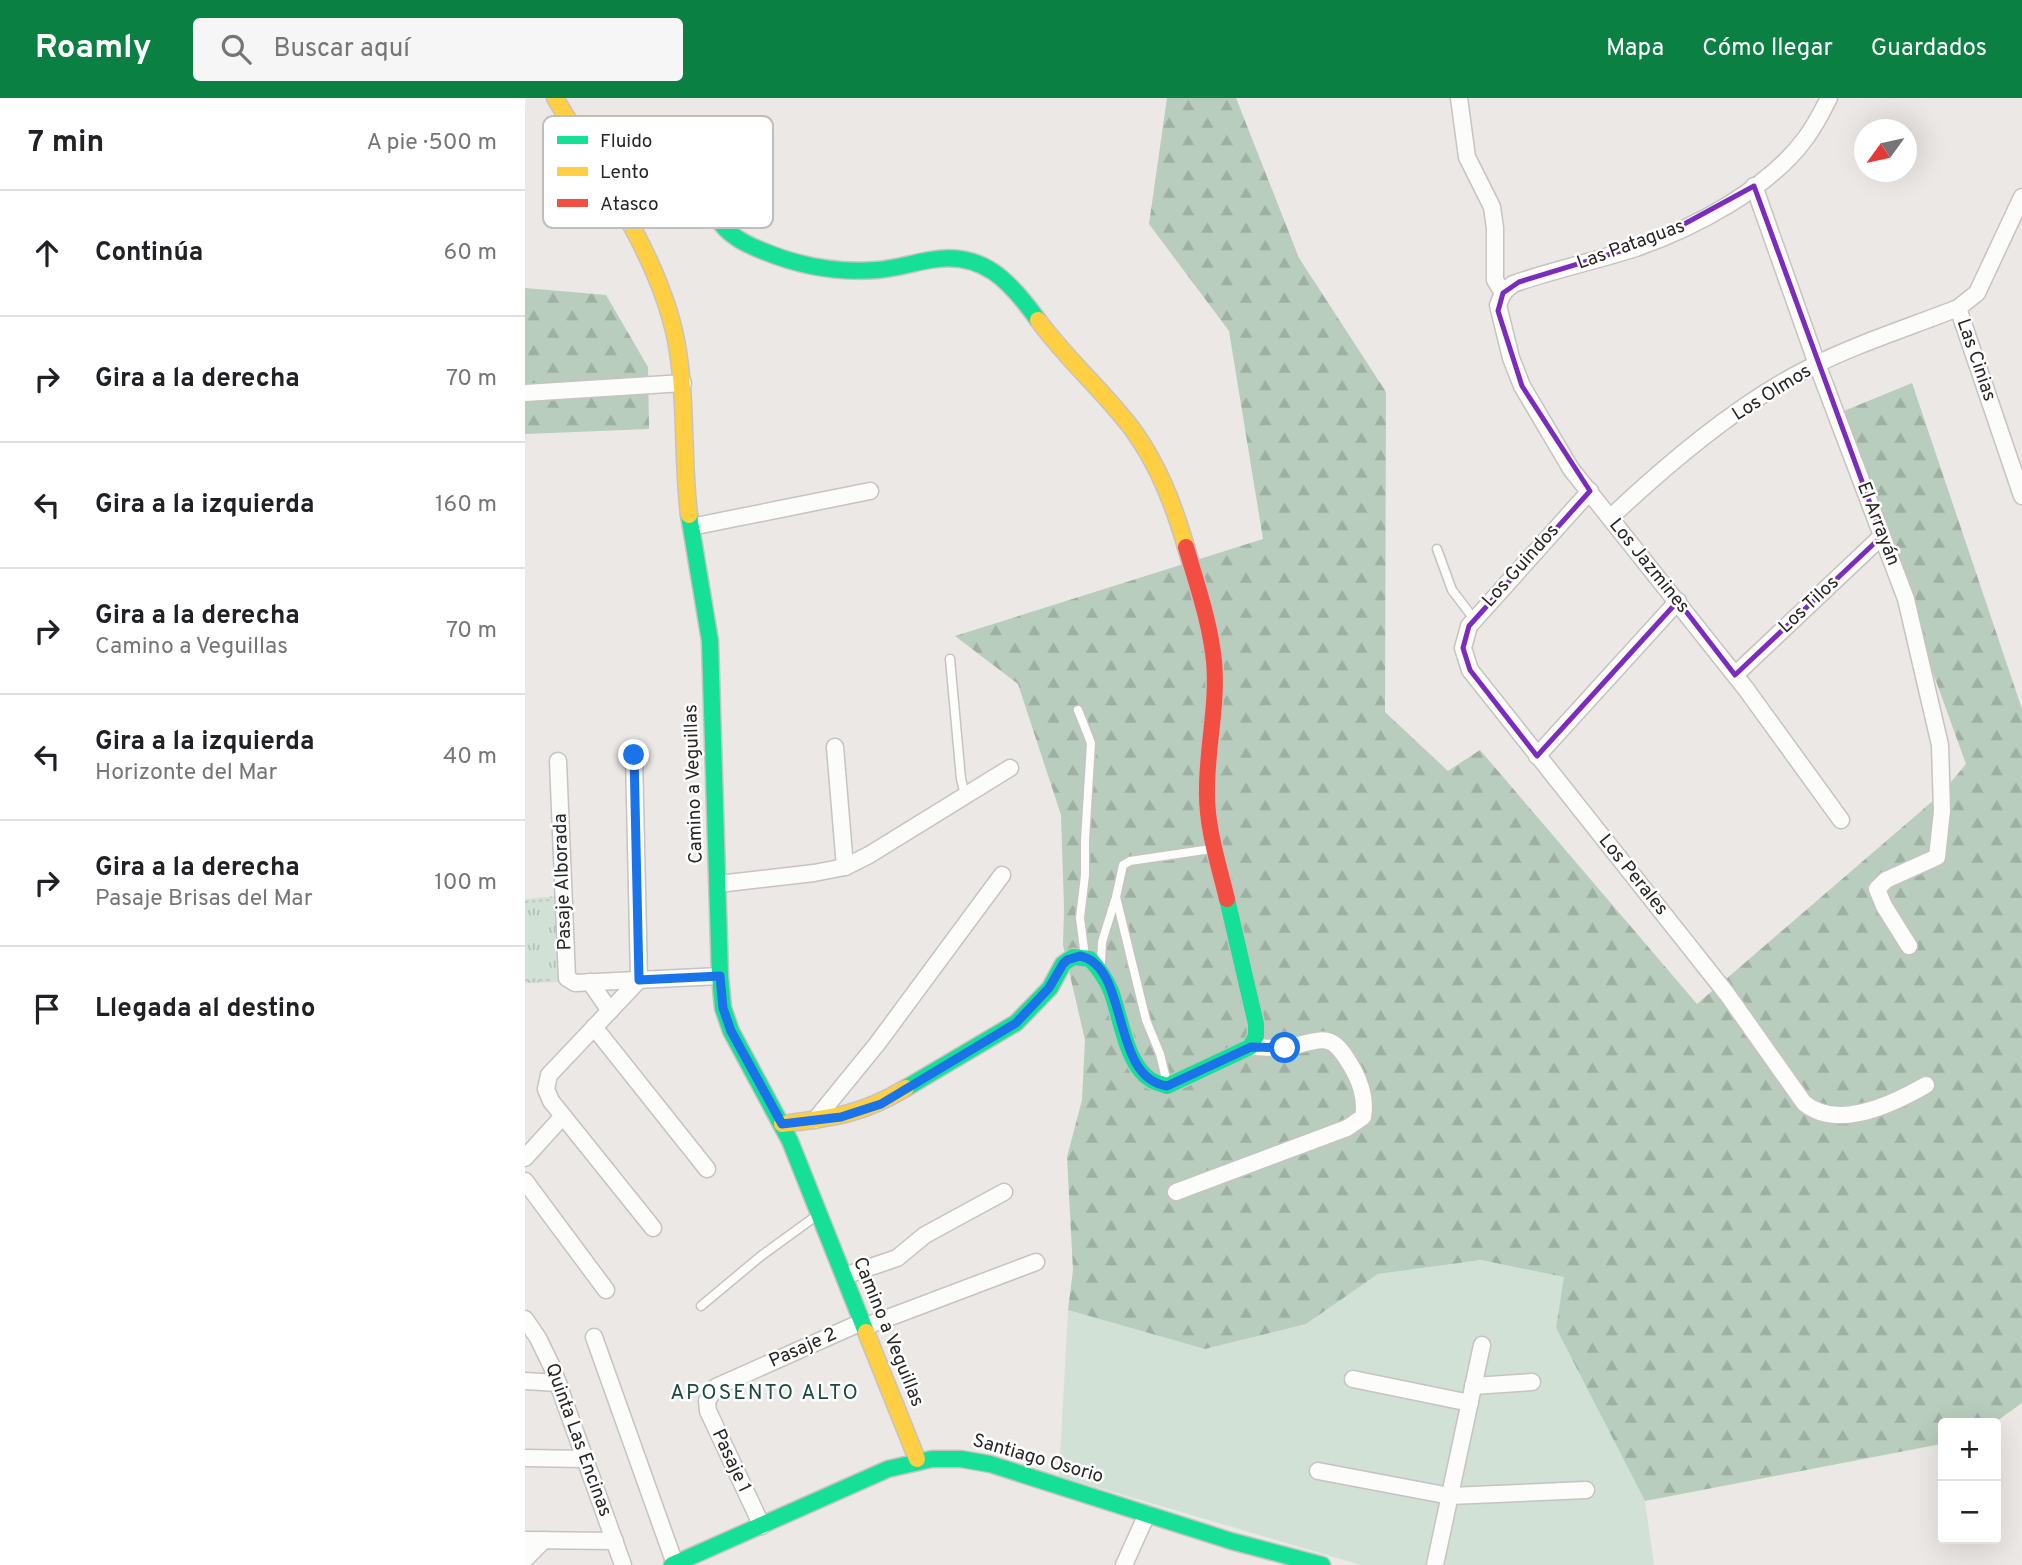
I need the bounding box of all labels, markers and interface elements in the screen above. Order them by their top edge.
search box [193,18,683,81]
text: Roamly [35,28,151,70]
icon: search [217,30,255,68]
text: Buscar aquí [273,33,410,66]
text: Mapa [1606,34,1664,64]
text: Cómo llegar [1702,34,1833,64]
text: Guardados [1871,34,1987,64]
legend [543,116,773,228]
north arrow [1854,119,1917,182]
text: 7 min [28,125,104,162]
text: A pie · 500 m [366,129,497,158]
text: Fluido [600,130,652,154]
text: Lento [600,161,649,185]
text: Atasco [600,193,659,217]
street label: Las Pataguas [1574,214,1688,276]
icon: ahead [28,234,66,272]
text: Continúa [95,237,203,270]
text: 60 m [444,239,497,268]
street label: Las Cinias [1951,316,2001,404]
street label: Los Olmos [1728,359,1816,427]
icon: right [28,360,66,398]
text: Gira a la derecha [95,363,300,396]
text: 70 m [446,365,497,394]
street label: El Arrayán [1851,479,1905,569]
icon: left [28,486,66,524]
text: Gira a la izquierda [95,489,314,522]
text: 160 m [435,491,497,520]
street label: Los Jazmines [1603,514,1695,618]
street label: Los Guindos [1477,519,1565,613]
street label: Los Tilos [1774,571,1844,639]
text: Gira a la derecha [95,600,300,633]
icon: right [28,612,66,650]
text: 70 m [446,617,497,646]
text: Camino a Veguillas [95,633,288,662]
street label: Camino a Veguillas [679,704,709,864]
text: Gira a la izquierda [95,726,314,759]
icon: left [28,738,66,776]
route end [618,739,649,770]
text: 40 m [443,743,497,772]
text: Horizonte del Mar [95,759,277,788]
street label: Pasaje Alborada [549,813,577,951]
street label: Los Perales [1593,829,1673,921]
text: Gira a la derecha [95,852,300,885]
icon: right [28,864,66,902]
text: 100 m [434,869,497,898]
text: Pasaje Brisas del Mar [95,885,313,914]
icon: arrive [28,990,66,1028]
text: Llegada al destino [95,993,315,1026]
route start [1269,1032,1300,1063]
street label: Camino a Veguillas [847,1254,929,1410]
street label: Pasaje 2 [765,1322,841,1374]
street label: Quinta Las Encinas [539,1360,617,1520]
district label: APOSENTO ALTO [670,1380,860,1407]
map controls [1938,1418,2001,1544]
button: + [1938,1418,2001,1481]
street label: Pasaje 1 [706,1425,756,1497]
street label: Santiago Osorio [970,1429,1106,1489]
button: − [1938,1481,2001,1544]

